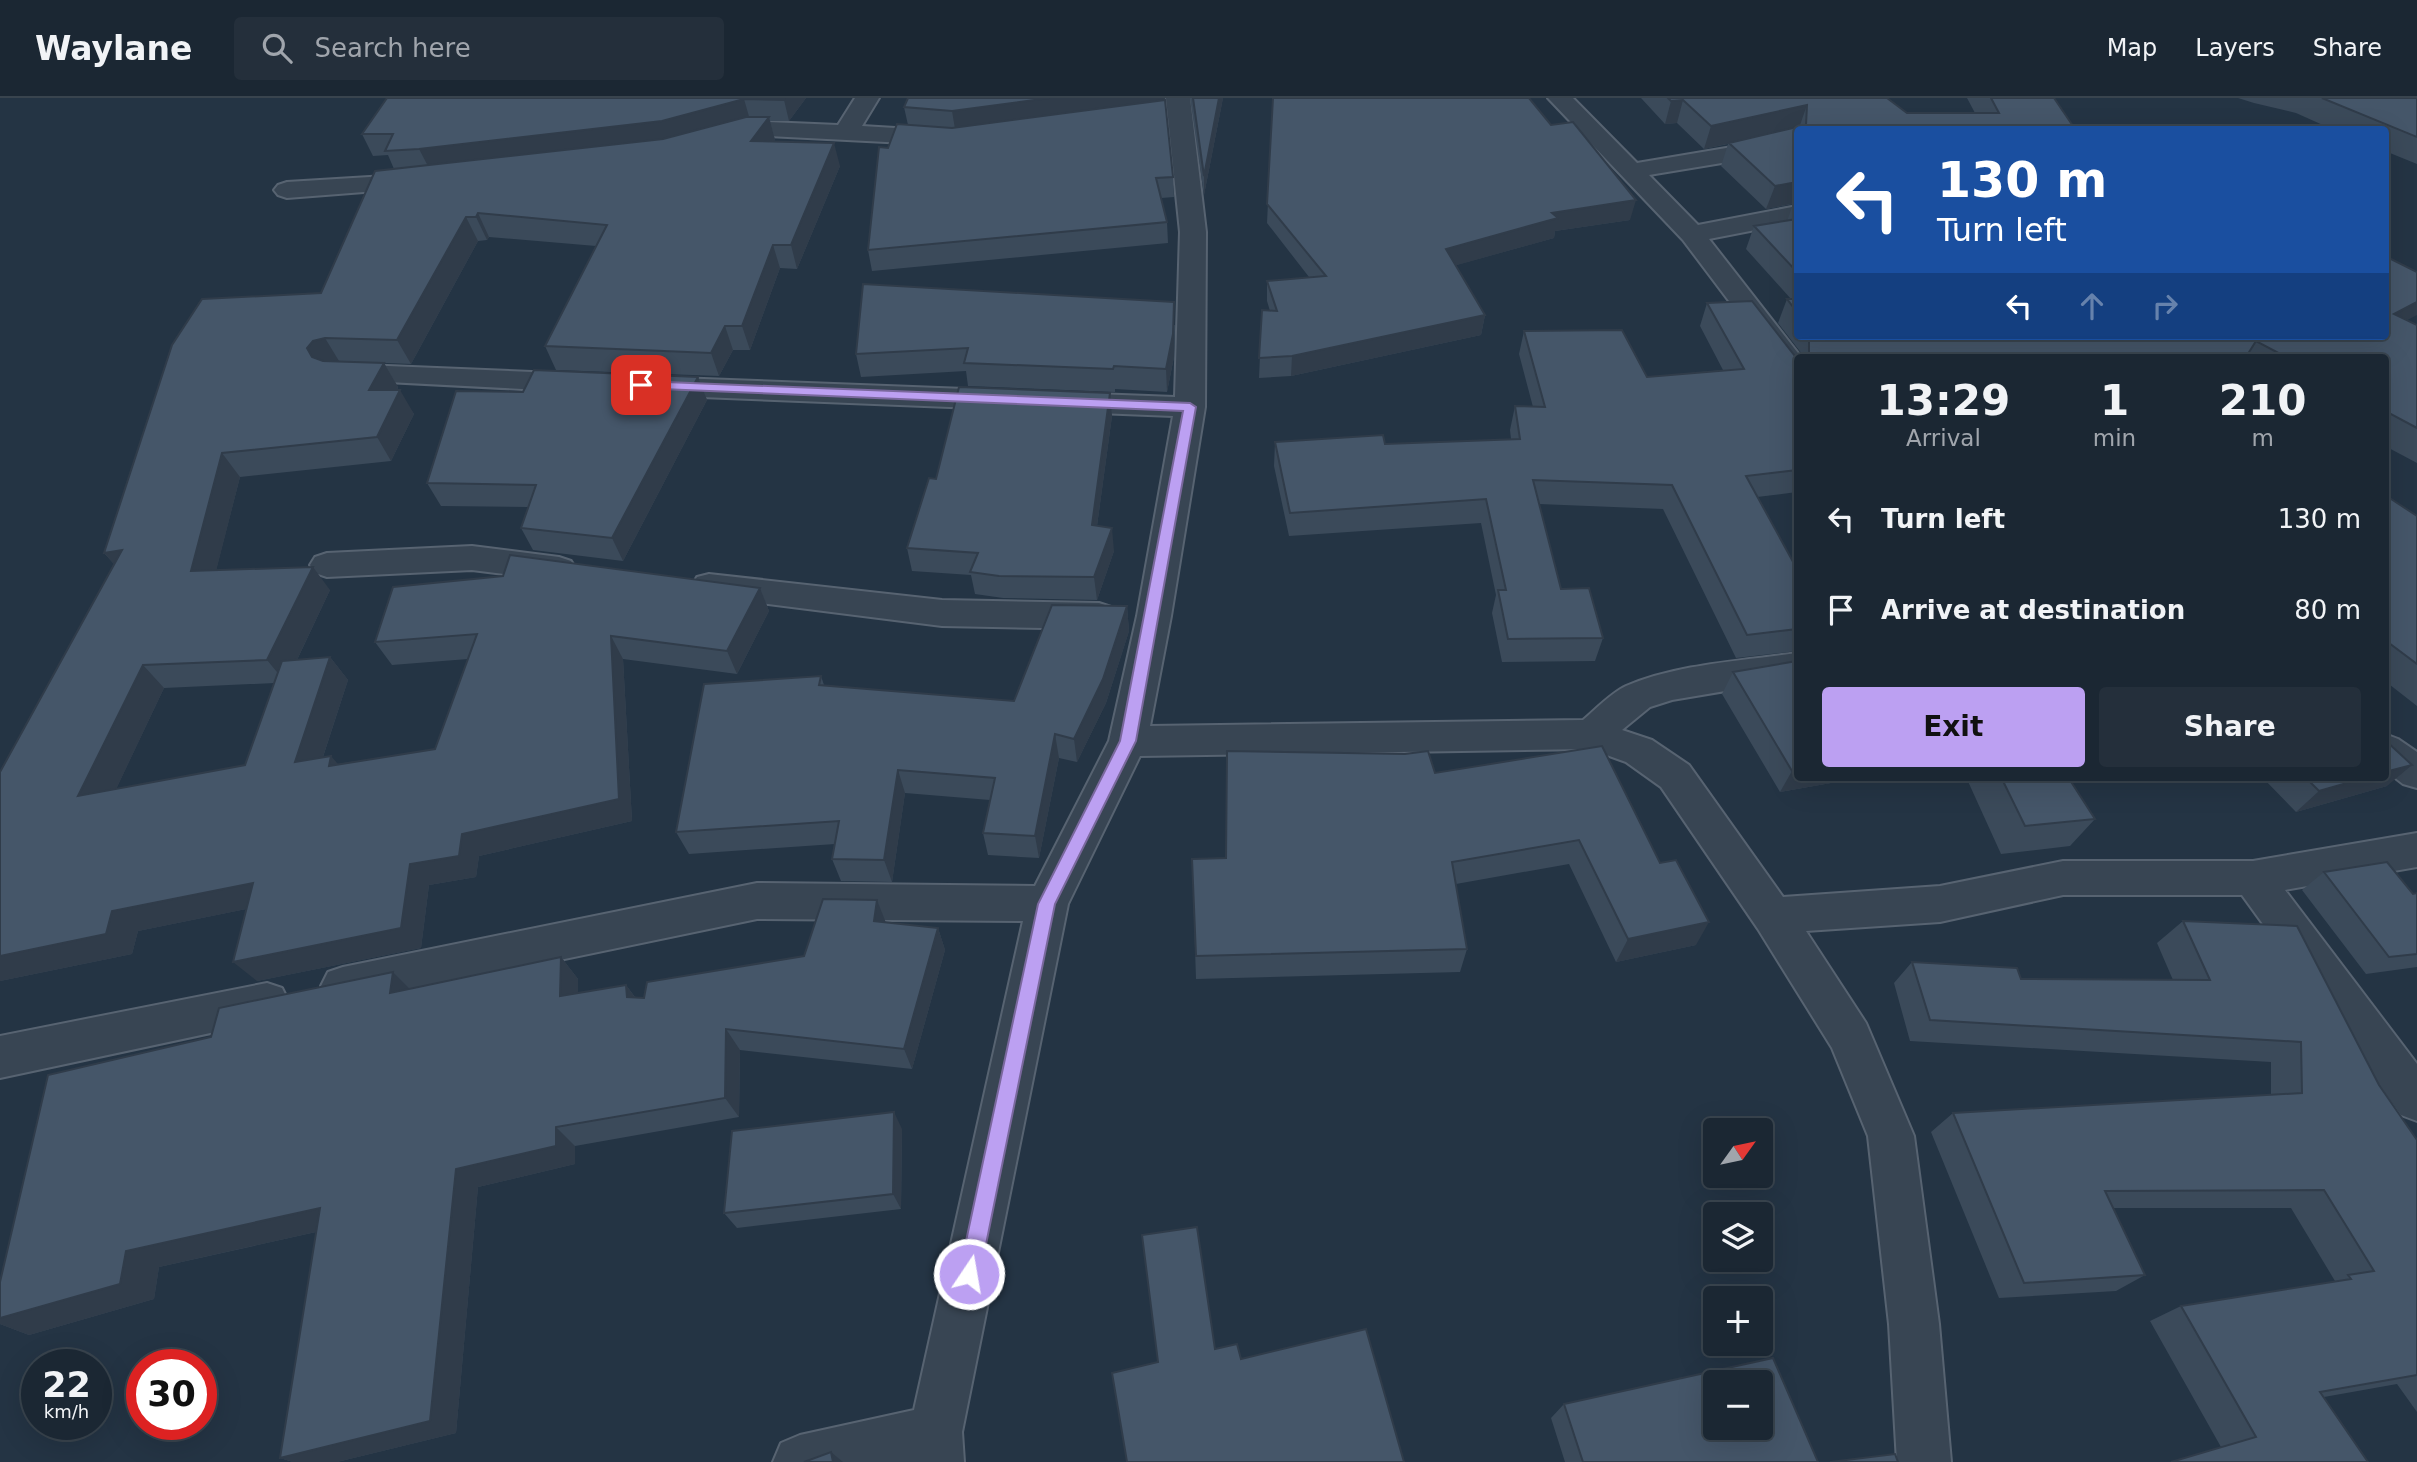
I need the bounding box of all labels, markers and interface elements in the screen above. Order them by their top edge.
search box [234,17,724,80]
text: Waylane [35,29,192,68]
icon: search [258,29,296,67]
text: Search here [314,33,471,63]
text: Map [2107,34,2157,62]
text: Layers [2195,34,2275,62]
text: Share [2313,34,2382,62]
text: 130 m [1937,152,2107,209]
icon: left [1822,154,1913,245]
text: Turn left [1937,211,2067,249]
icon: left [2000,287,2038,325]
icon: ahead [2073,287,2111,325]
icon: right [2146,287,2184,325]
pin [611,355,671,415]
icon: arrive [622,366,660,404]
text: 13:29 [1877,376,2010,425]
text: 1 [2100,376,2129,425]
text: 210 [2219,376,2306,425]
text: Arrival [1906,425,1981,451]
text: min [2093,425,2136,451]
text: m [2251,425,2274,451]
icon: left [1822,500,1860,538]
text: Turn left [1881,504,2005,534]
text: 130 m [2278,504,2361,534]
icon: arrive [1822,591,1860,629]
text: Arrive at destination [1881,595,2185,625]
text: 80 m [2294,595,2361,625]
button: Exit [1822,687,2085,767]
button: Share [2099,687,2361,767]
north arrow [1703,1118,1773,1188]
map controls [1703,1118,1773,1440]
button: layers [1703,1202,1773,1272]
position arrow [932,1237,1006,1311]
button: + [1703,1286,1773,1356]
speed limit sign: 30 [126,1349,217,1440]
text: 22 [42,1365,91,1405]
button: − [1703,1370,1773,1440]
text: km/h [44,1401,89,1422]

